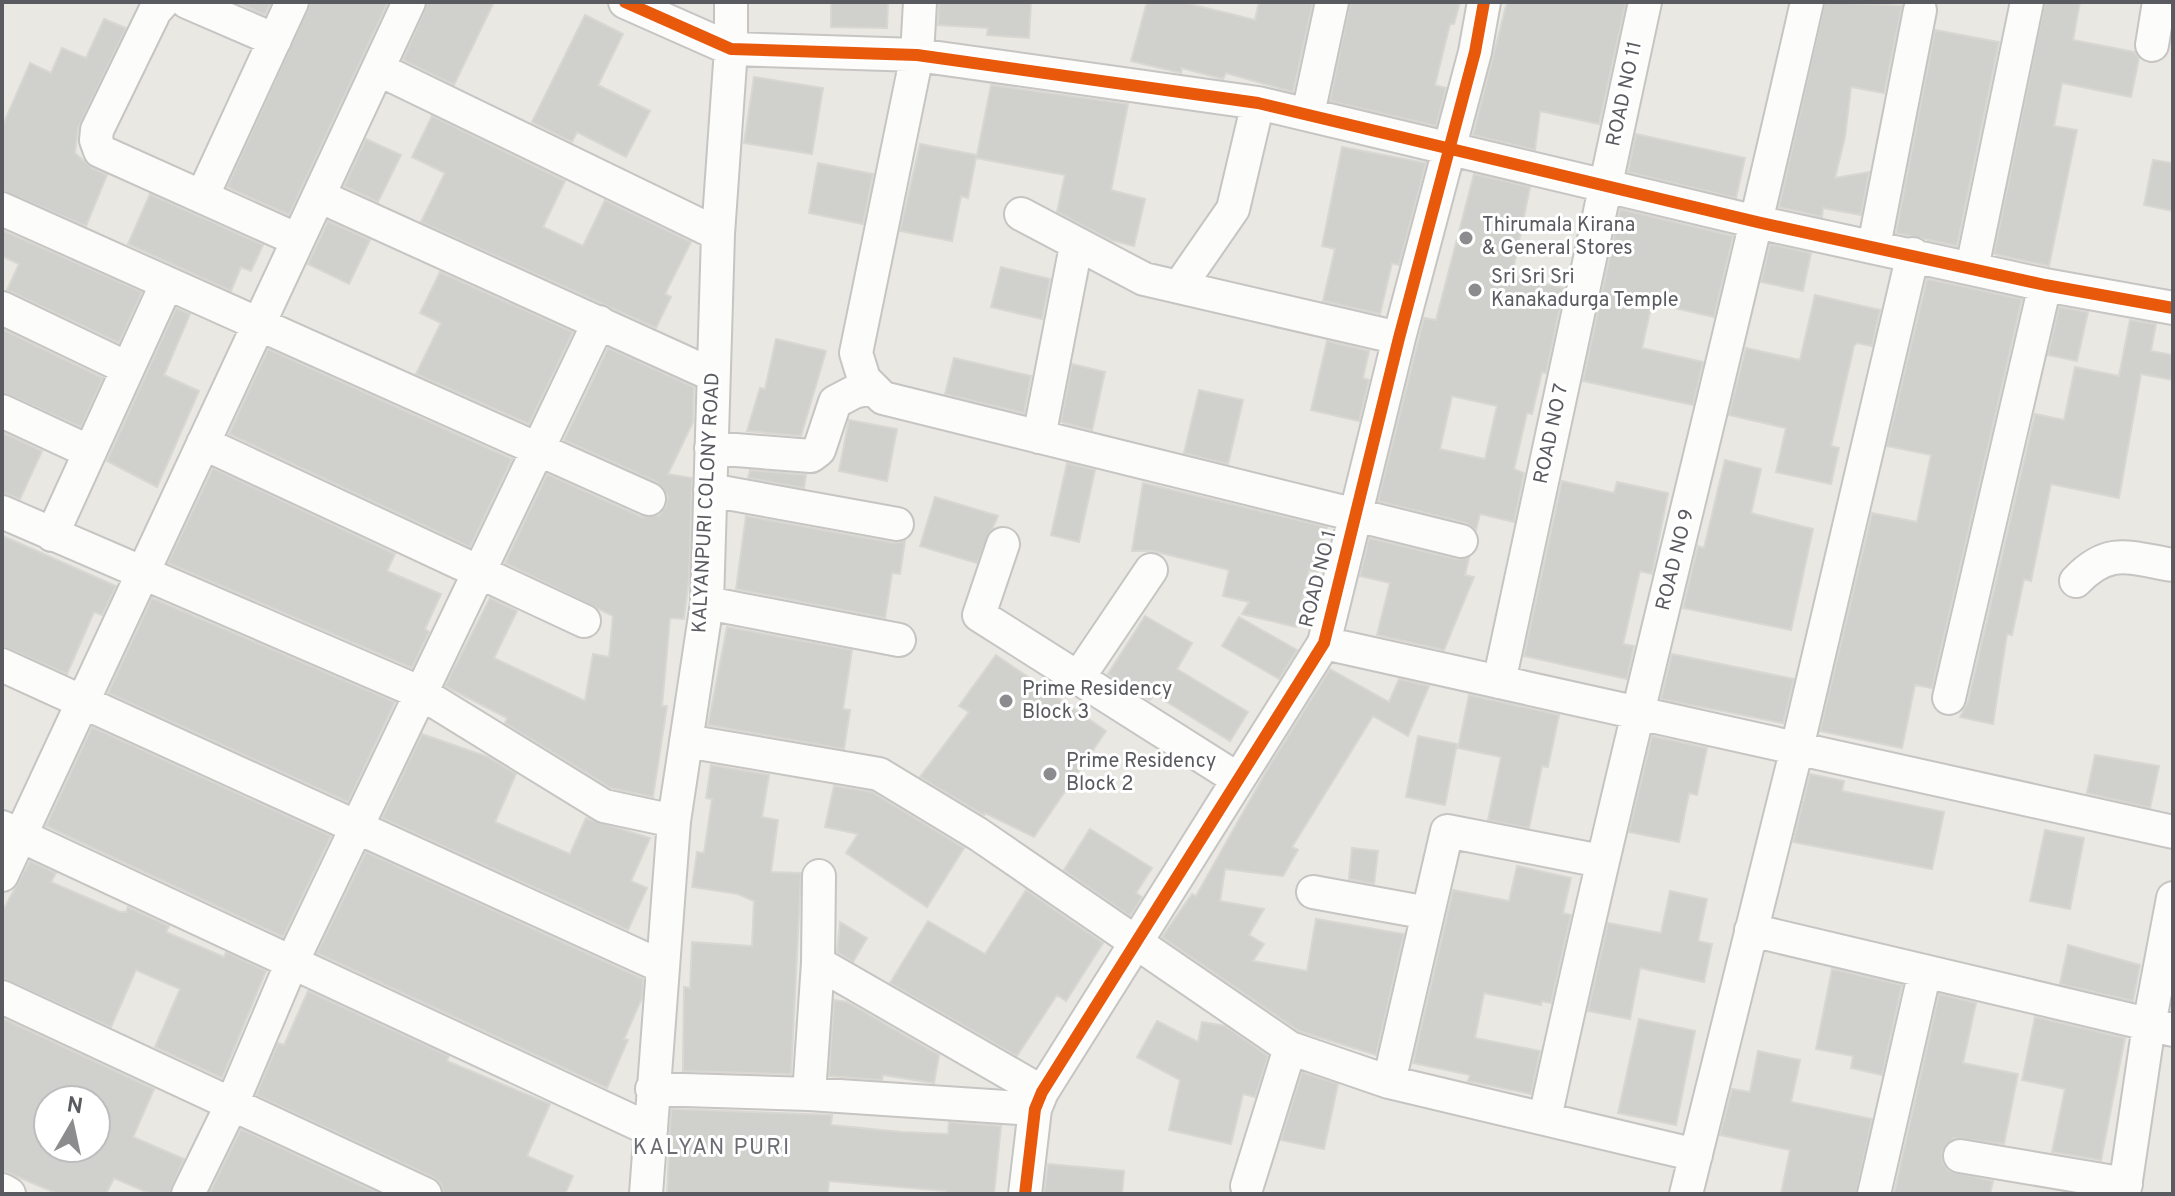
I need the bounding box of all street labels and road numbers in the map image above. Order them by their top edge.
street label: ROAD NO 11 [1601,39,1649,149]
street label: KALYANPURI COLONY ROAD [687,372,727,634]
street label: ROAD NO 7 [1529,382,1575,486]
street label: ROAD NO 9 [1651,506,1701,614]
street label: ROAD NO 1 [1294,528,1344,630]

